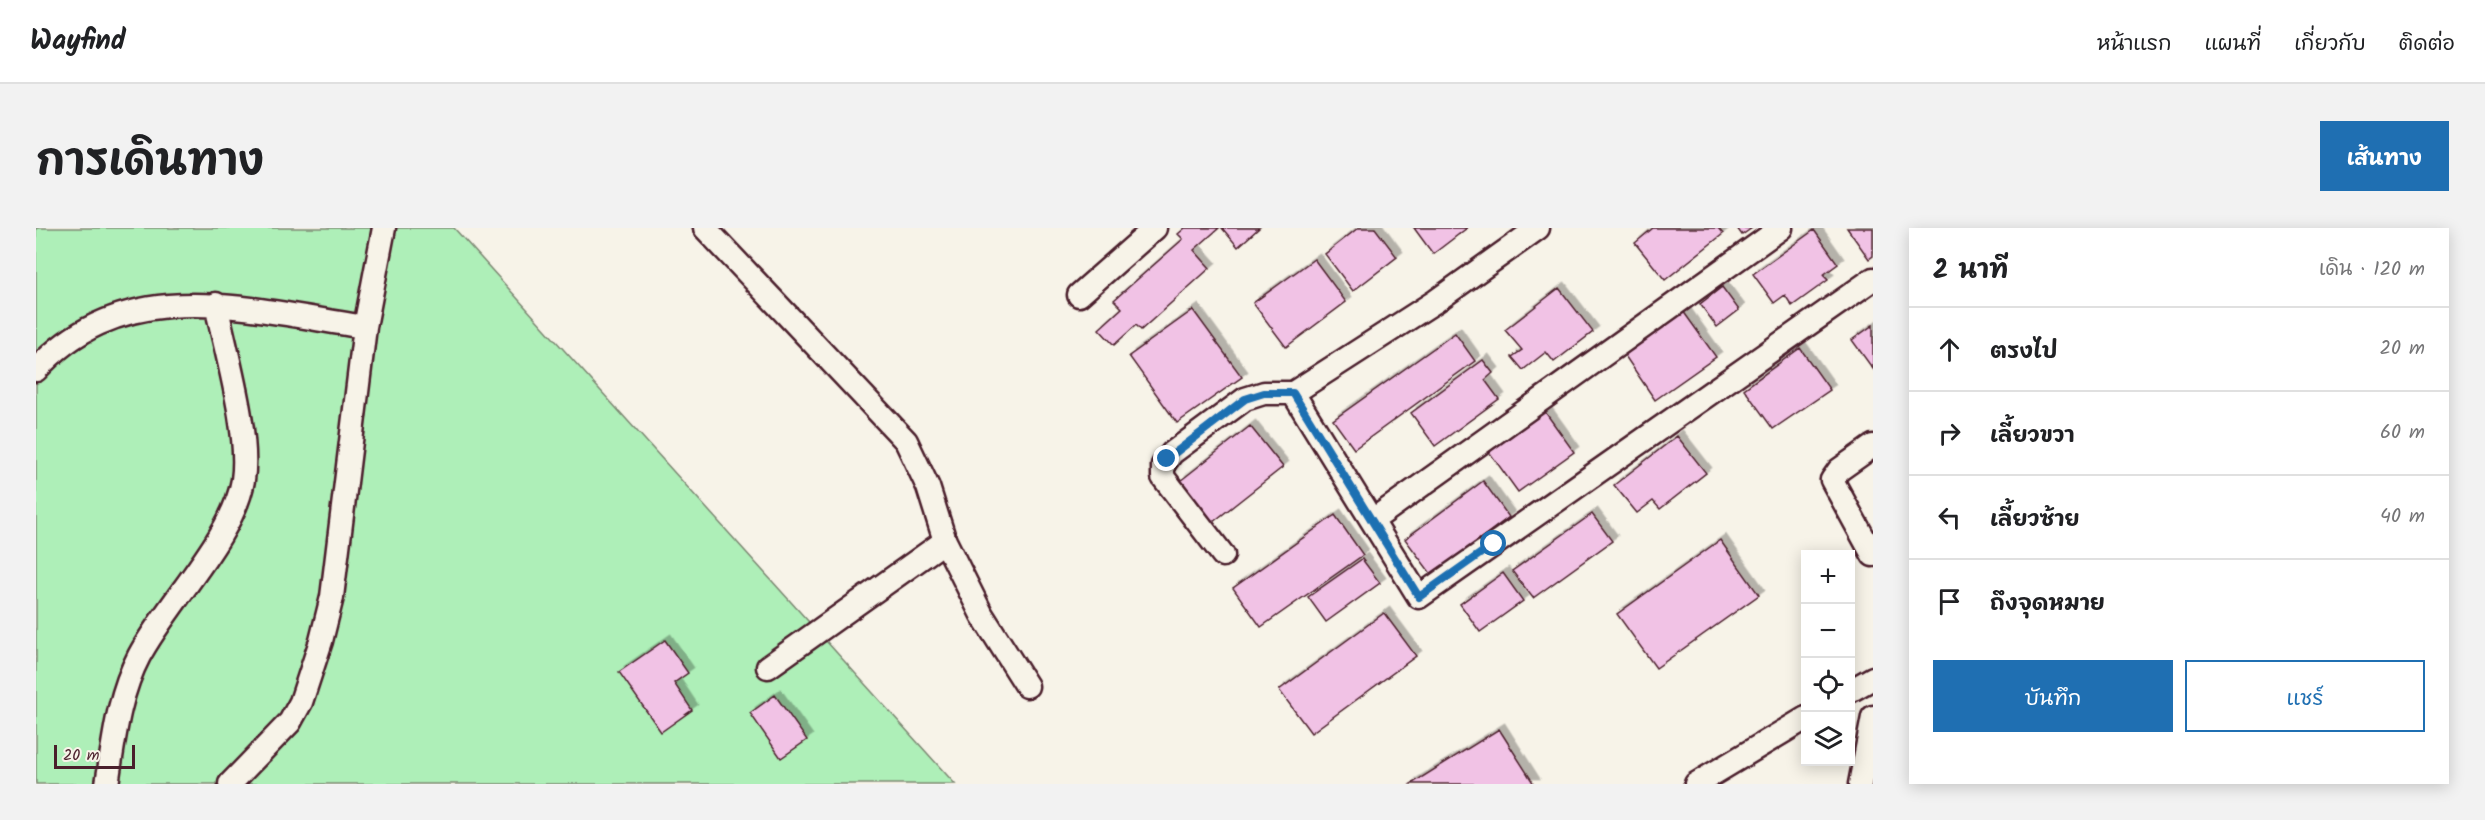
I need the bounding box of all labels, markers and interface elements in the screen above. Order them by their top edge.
text: Wayfind [30,19,126,64]
text: หน้าแรก [2097,28,2172,61]
text: แผนที่ [2205,28,2261,61]
text: เกี่ยวกับ [2294,28,2366,61]
text: ติดต่อ [2399,28,2455,61]
button: เส้นทาง [2320,121,2449,191]
text: การเดินทาง [36,129,264,196]
text: 2 นาที [1933,250,2008,292]
text: เดิน · 120 m [2319,254,2425,286]
icon: ahead [1933,333,1966,366]
text: 20 m [2379,333,2425,365]
text: ตรงไป [1990,335,2058,370]
icon: right [1933,417,1966,450]
text: 60 m [2380,417,2425,449]
text: เลี้ยวขวา [1990,419,2074,454]
route end [1153,445,1179,471]
icon: left [1933,501,1966,534]
text: 40 m [2380,501,2425,533]
text: เลี้ยวซ้าย [1990,503,2080,538]
route start [1480,530,1506,556]
map controls [1801,550,1855,766]
button: + [1801,550,1855,604]
icon: arrive [1933,585,1966,618]
text: ถึงจุดหมาย [1990,587,2105,622]
button: − [1801,604,1855,658]
button: locate [1801,658,1855,712]
button: บันทึก [1933,660,2173,732]
button: แชร์ [2185,660,2425,732]
button: layers [1801,712,1855,766]
scale bar [54,742,135,770]
text: 20 m [63,743,99,768]

